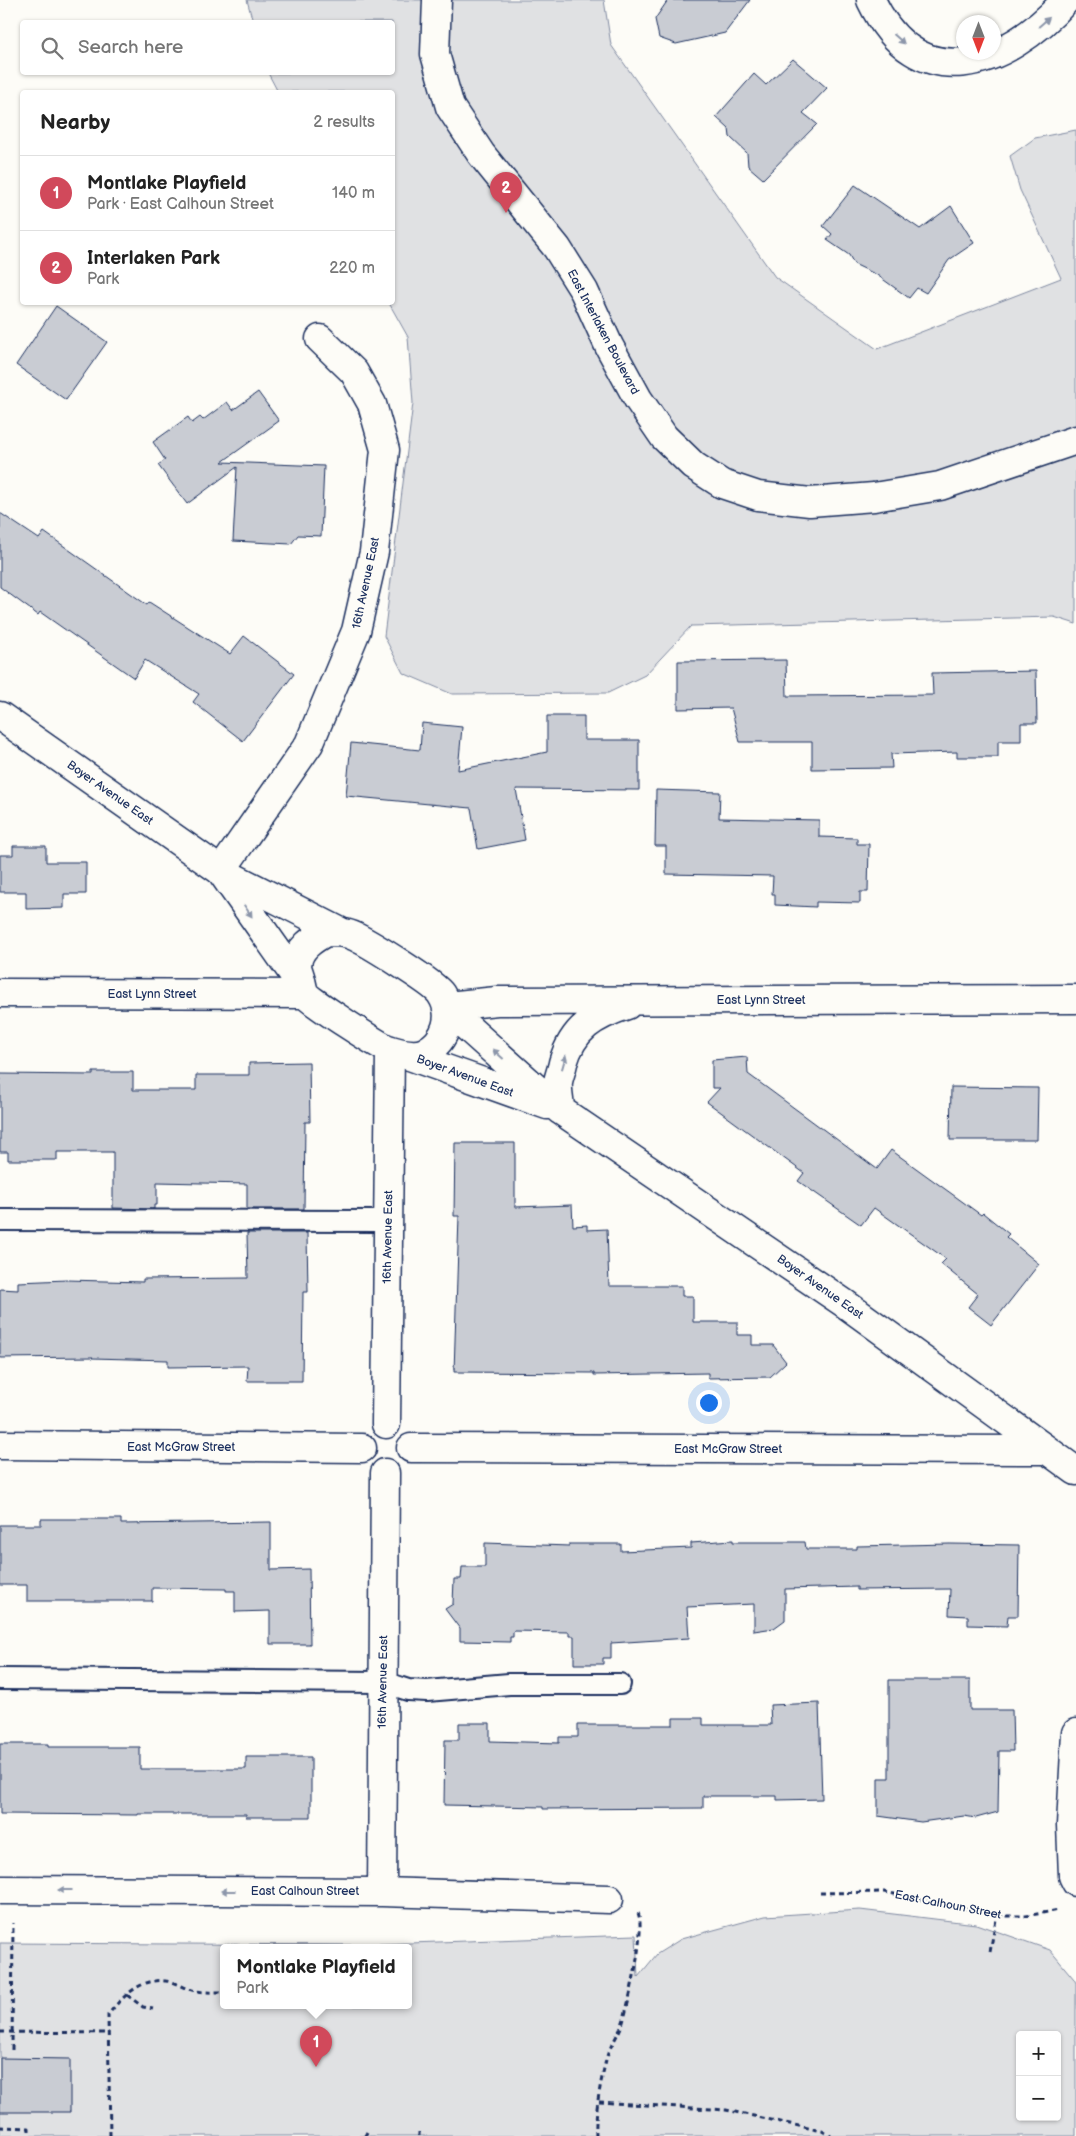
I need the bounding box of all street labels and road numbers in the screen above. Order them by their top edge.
street label: East Interlaken Boulevard [564,267,642,397]
street label: 16th Avenue East [349,535,383,630]
street label: Boyer Avenue East [64,758,156,829]
street label: East Lynn Street [108,987,197,1002]
street label: East Lynn Street [717,993,806,1008]
street label: Boyer Avenue East [414,1051,516,1101]
street label: 16th Avenue East [380,1190,396,1284]
street label: Boyer Avenue East [774,1252,866,1323]
street label: East McGraw Street [127,1440,235,1455]
street label: East McGraw Street [674,1442,782,1457]
street label: 16th Avenue East [375,1635,391,1729]
street label: East Calhoun Street [251,1884,359,1899]
street label: East Calhoun Street [893,1887,1003,1923]

